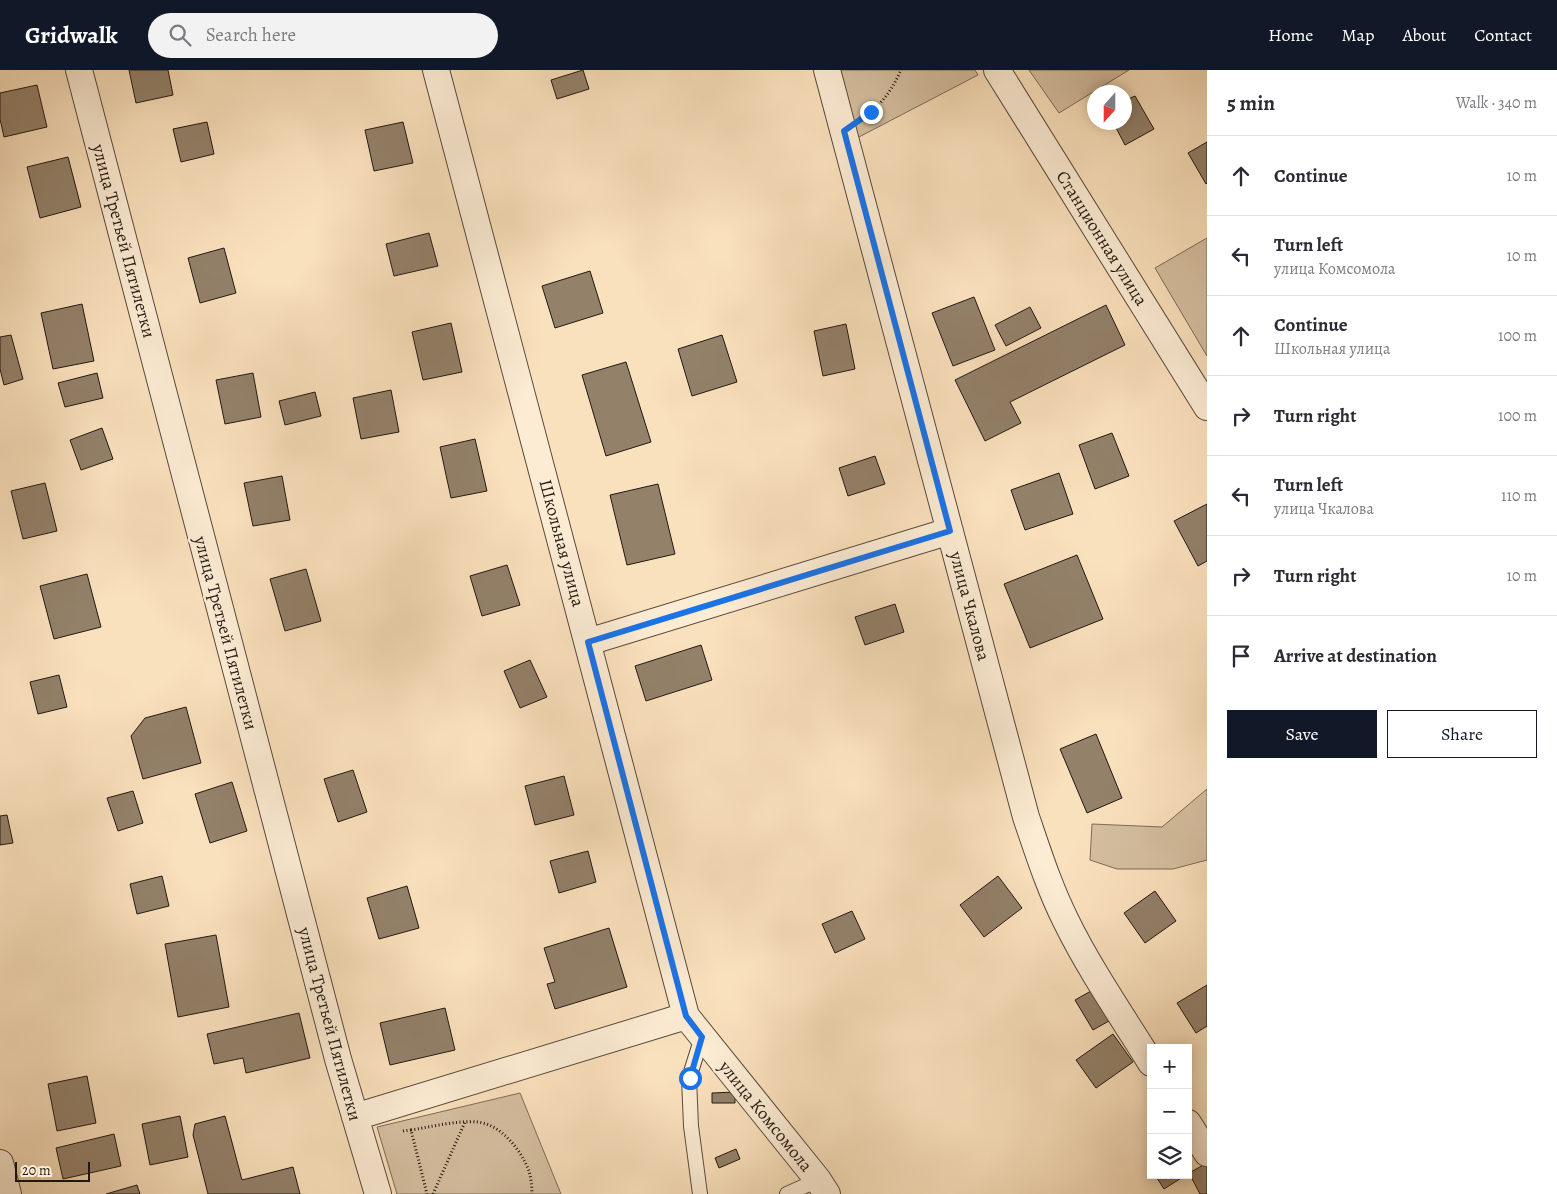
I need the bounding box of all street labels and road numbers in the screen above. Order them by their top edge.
street label: улица Третьей Пятилетки [86,140,161,341]
street label: Станционная улица [1051,166,1154,311]
street label: Школьная улица [533,477,591,610]
street label: улица Третьей Пятилетки [188,532,263,733]
street label: улица Чкалова [944,548,996,664]
street label: улица Третьей Пятилетки [292,923,367,1124]
street label: улица Комсомола [713,1055,819,1177]

